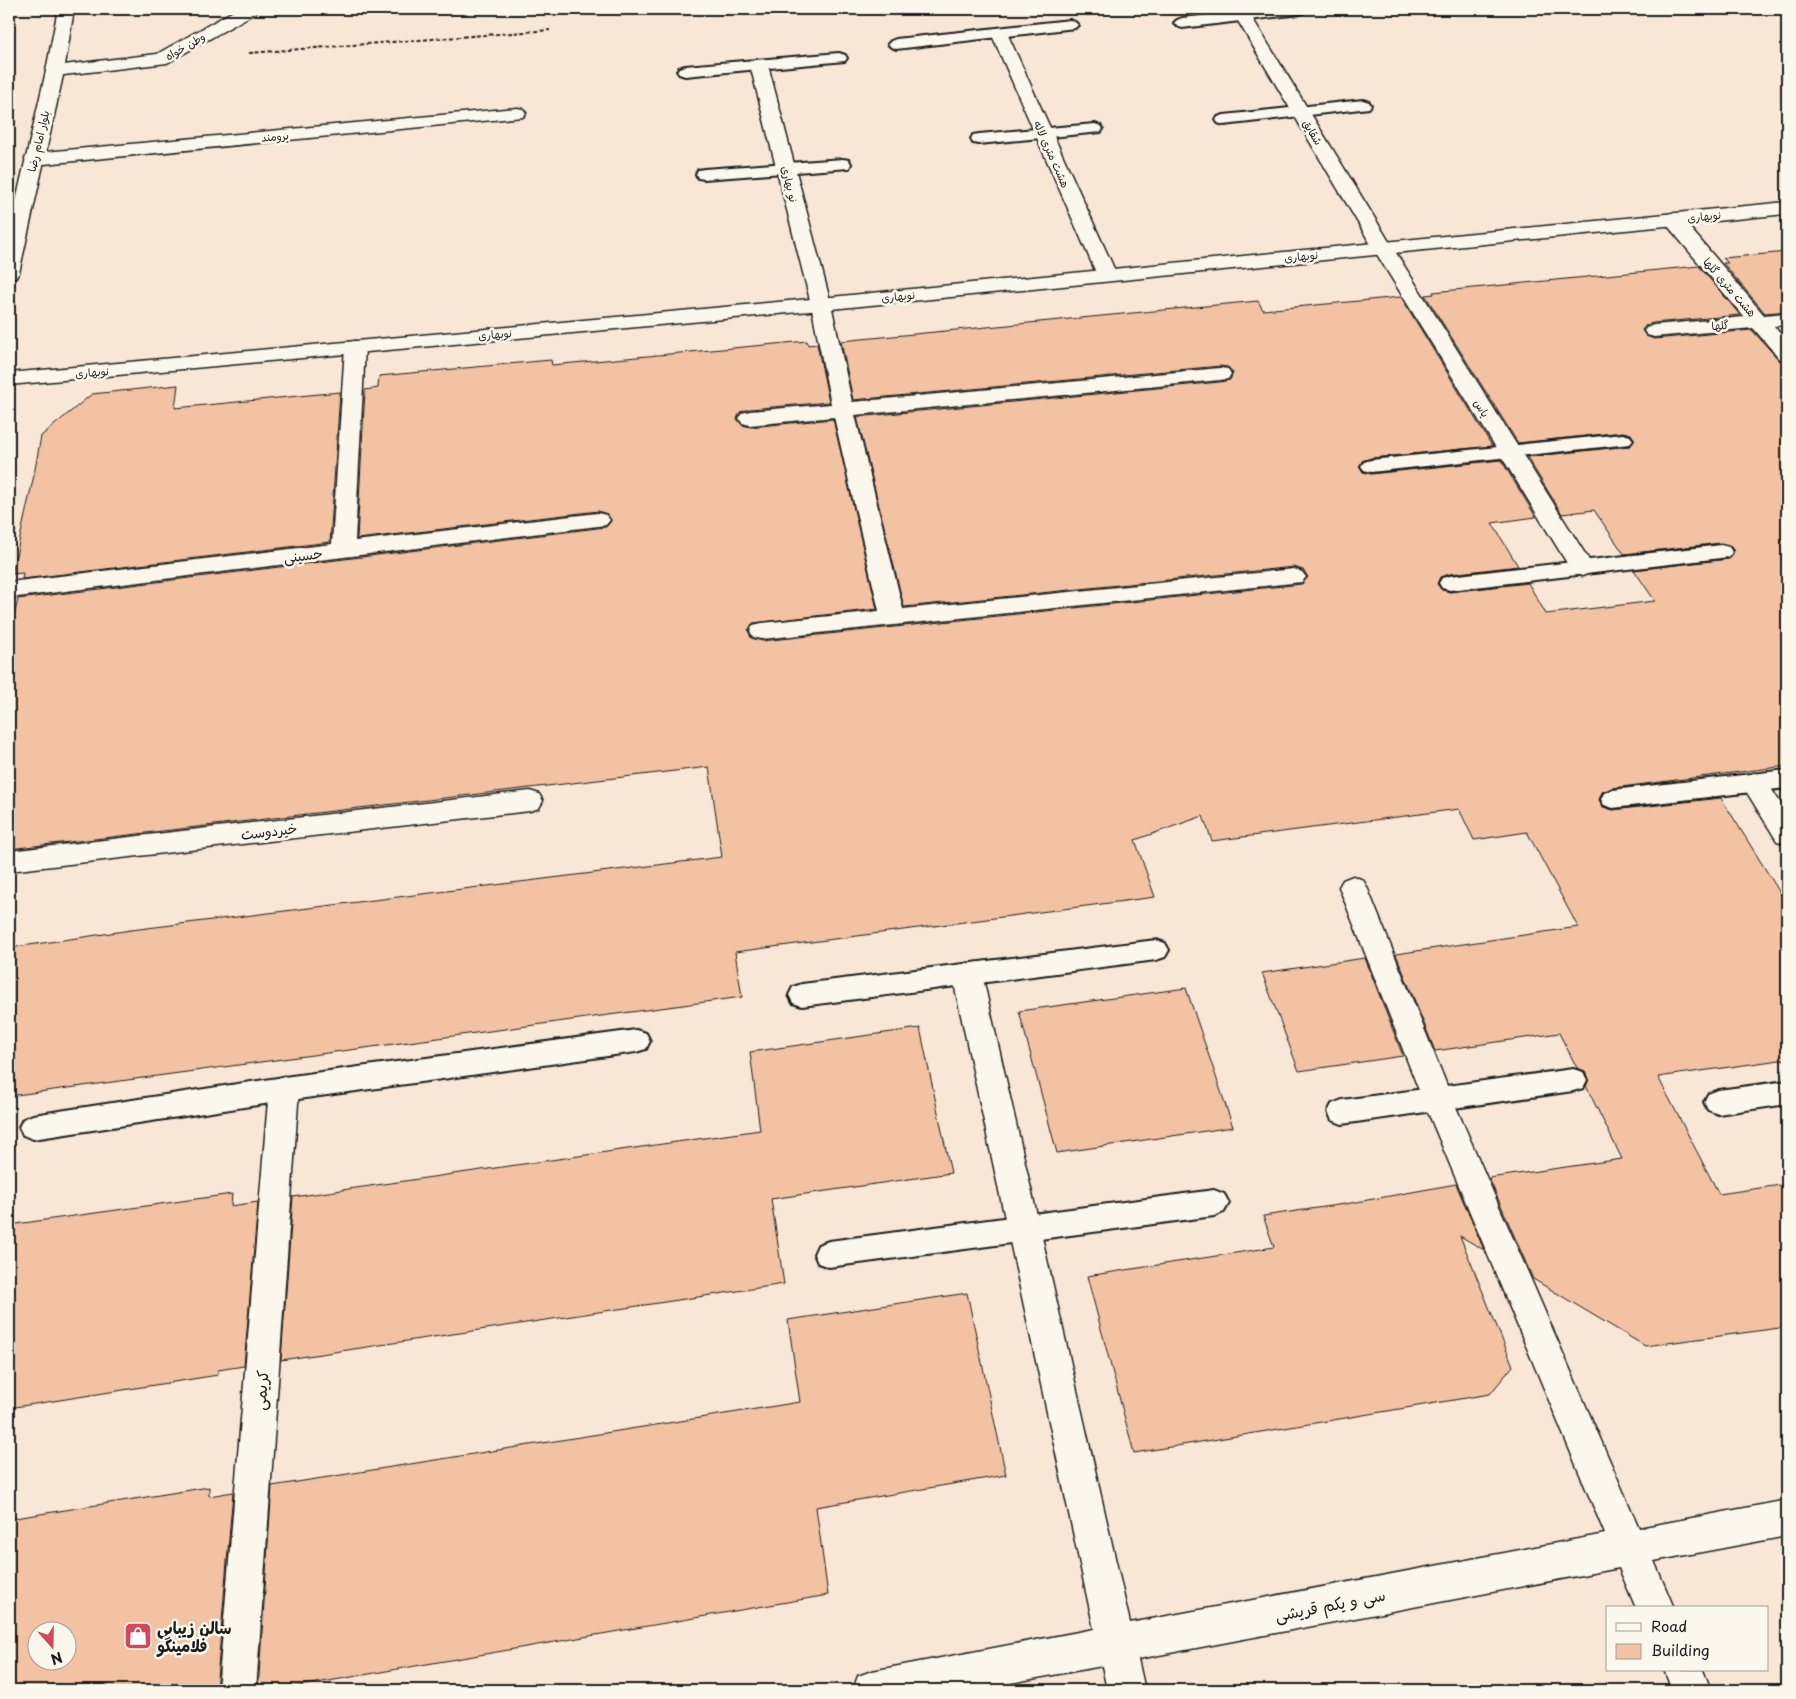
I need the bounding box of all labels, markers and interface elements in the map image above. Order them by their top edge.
street label: وطن خواه [162,28,208,64]
street label: بلوار امام رضا [23,109,54,174]
street label: شقایق [1299,116,1327,148]
street label: هشت متری لاله [1030,118,1074,190]
street label: برومند [260,126,290,146]
street label: نو بهاری [777,164,803,204]
street label: نوبهاری [1686,206,1722,226]
street label: نوبهاری [1283,246,1319,266]
street label: هشت متری گلها [1699,254,1761,320]
street label: نوبهاری [880,286,916,306]
street label: گلها [1711,316,1730,334]
street label: نوبهاری [477,324,513,344]
street label: نوبهاری [74,362,110,382]
street label: یاس [1470,396,1494,420]
street label: حسینی [282,542,324,568]
street label: خیردوست [240,817,298,845]
street label: کریمی [246,1369,274,1411]
street label: سی و یکم قریشی [1273,1581,1388,1628]
legend [1606,1606,1768,1672]
text: Road [1651,1614,1687,1637]
place label: سالن زیبایی فلامینگو [156,1615,232,1657]
shop icon: سالن زیبایی فلامینگو [123,1621,153,1651]
north arrow [28,1622,78,1672]
text: Building [1651,1638,1710,1661]
text: N [48,1647,65,1670]

